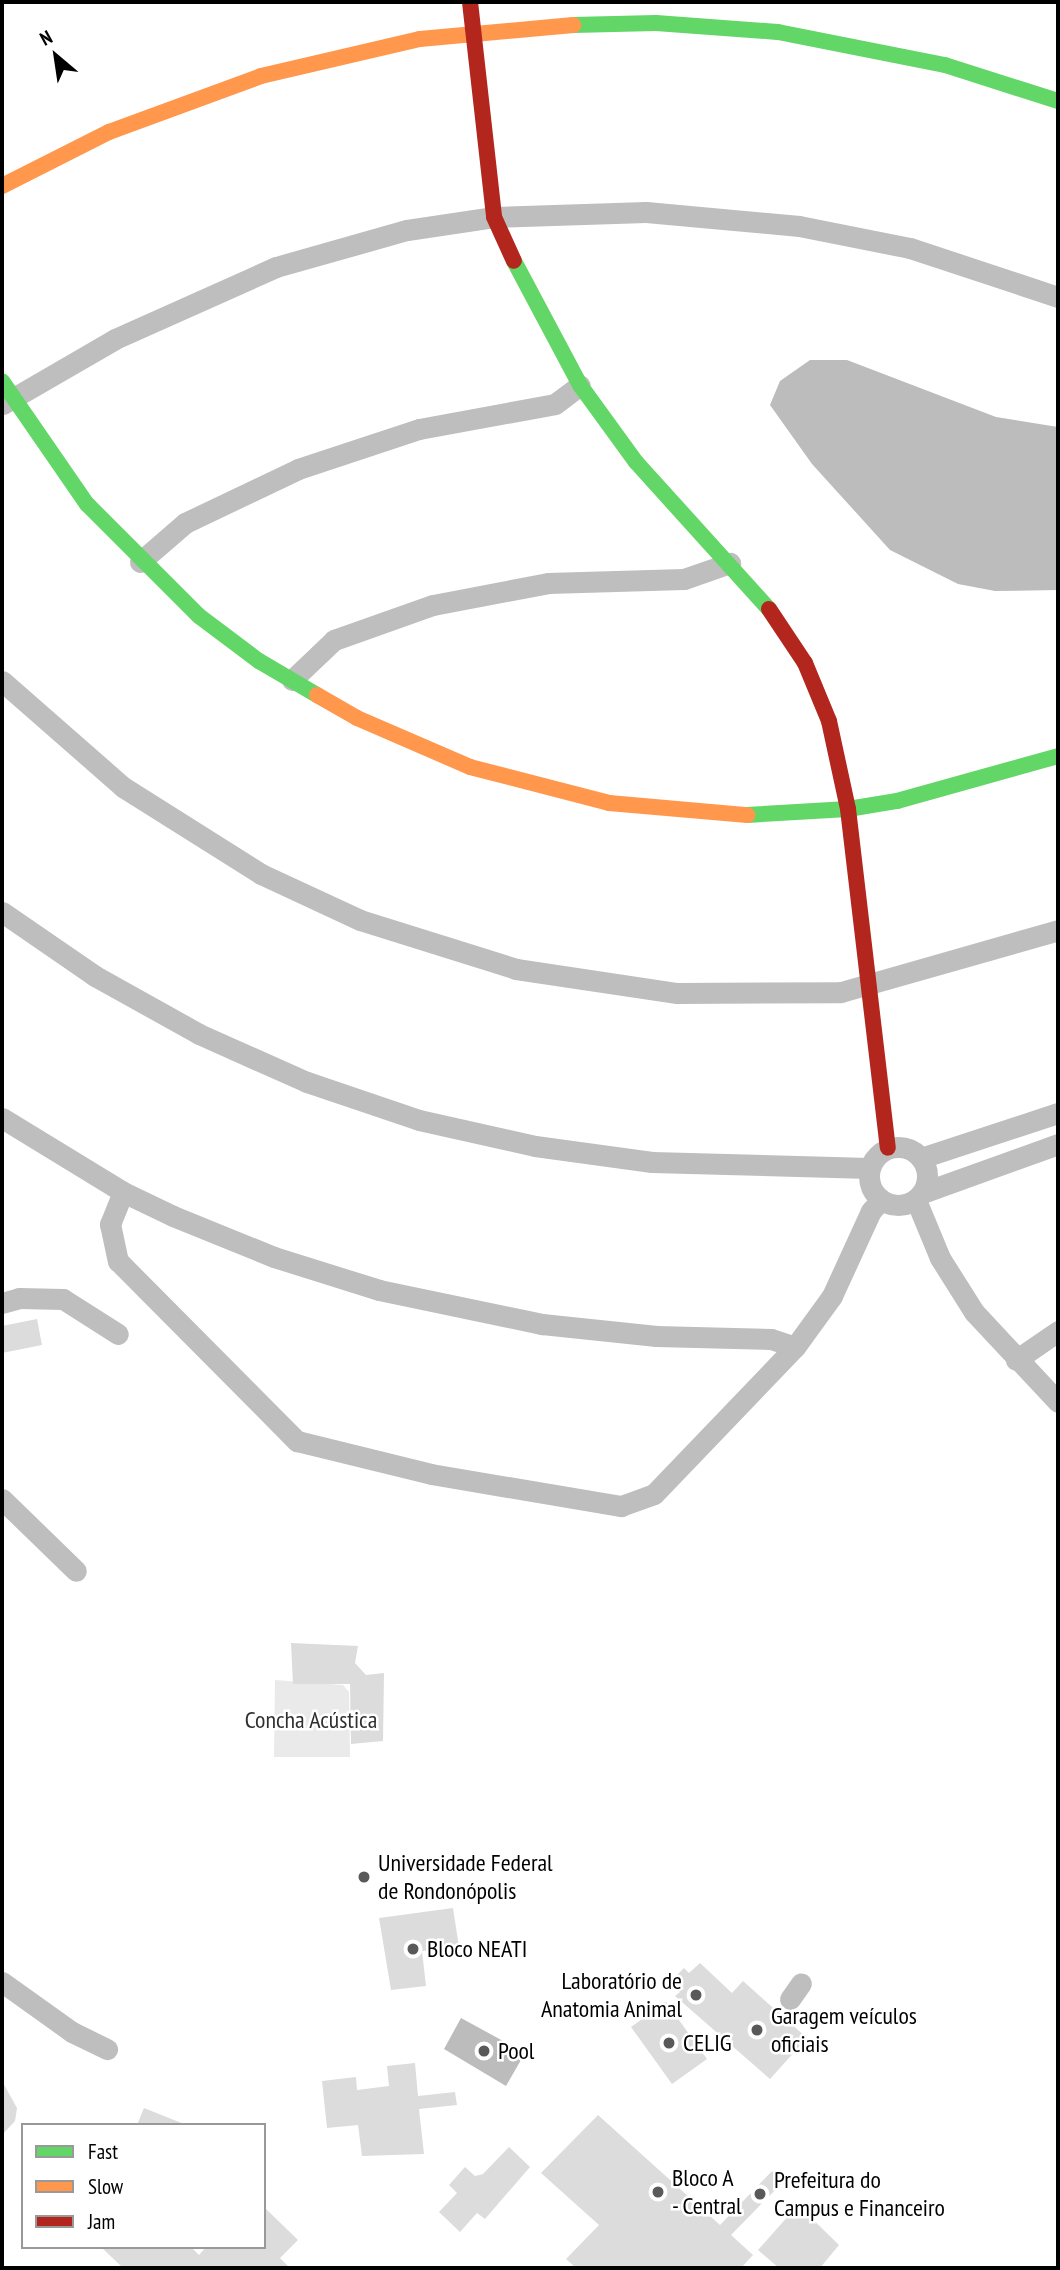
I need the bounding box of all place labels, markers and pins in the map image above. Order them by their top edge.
place label: Universidade Federal de Rondonópolis [378,1849,553,1905]
marker: Universidade Federal de Rondonópolis [356,1869,372,1885]
place label: Bloco NEATI [427,1935,527,1963]
marker: Bloco NEATI [405,1941,421,1957]
place label: Laboratório de Anatomia Animal [540,1967,682,2023]
marker: Laboratório de Anatomia Animal [688,1987,704,2003]
place label: Garagem veículos oficiais [771,2002,917,2058]
marker: Garagem veículos oficiais [749,2022,765,2038]
place label: CELIG [683,2029,732,2057]
marker: CELIG [661,2035,677,2051]
place label: Pool [498,2037,534,2065]
marker: Pool [476,2043,492,2059]
place label: Bloco A - Central [672,2164,743,2220]
place label: Prefeitura do Campus e Financeiro [774,2166,945,2222]
marker: Bloco A - Central [650,2184,666,2200]
marker: Prefeitura do Campus e Financeiro [752,2186,768,2202]

